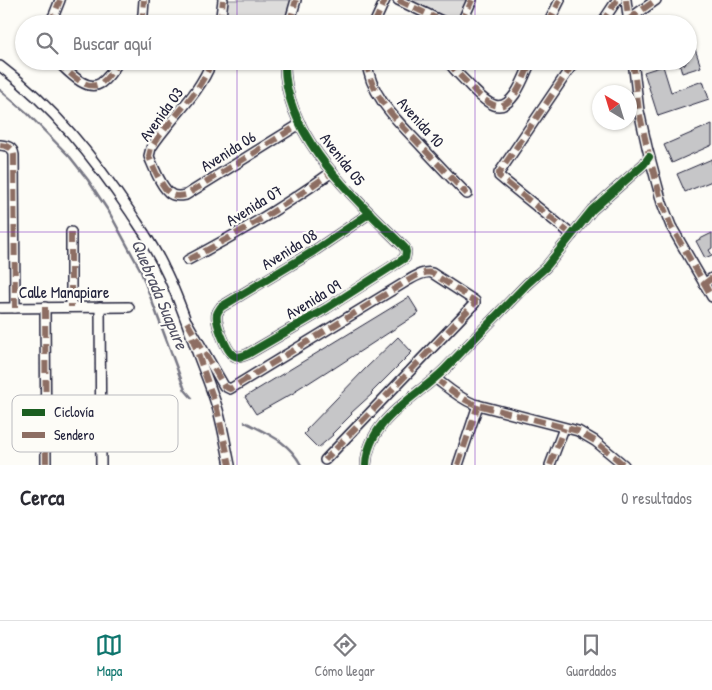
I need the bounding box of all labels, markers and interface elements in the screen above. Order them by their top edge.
search box [15,15,697,70]
icon: search [33,29,61,57]
text: Buscar aquí [73,30,152,56]
street label: Avenida 03 [134,82,188,146]
north arrow [592,85,637,130]
street label: Avenida 10 [393,92,449,152]
street label: Avenida 06 [196,125,260,177]
street label: Avenida 05 [315,128,371,190]
street label: Avenida 07 [222,179,286,231]
street label: Avenida 08 [257,223,321,275]
water label: Quebrada Suapure [126,235,195,354]
street label: Avenida 09 [281,274,345,324]
street label: Calle Manapiare [19,281,110,303]
legend [12,395,178,452]
text: Ciclovía [54,402,94,421]
text: Sendero [54,425,95,444]
text: Cerca [20,483,64,512]
text: 0 resultados [621,487,692,509]
tab: Mapa [95,631,123,680]
tab: Cómo llegar [314,631,375,680]
tab: Guardados [566,631,616,680]

